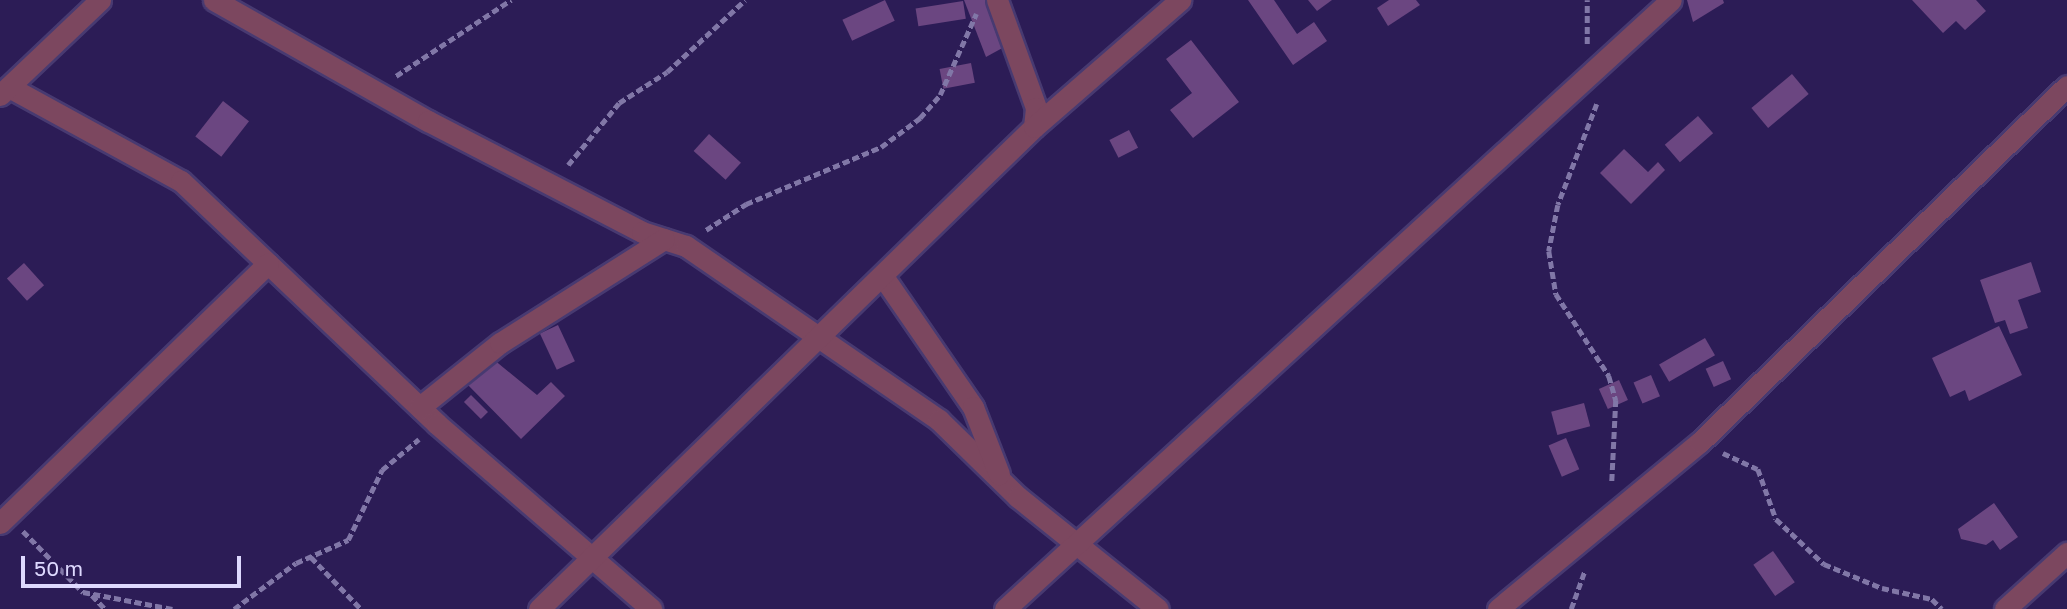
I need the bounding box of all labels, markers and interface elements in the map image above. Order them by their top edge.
scale bar [24,542,245,586]
text: 50 m [34,555,83,581]

